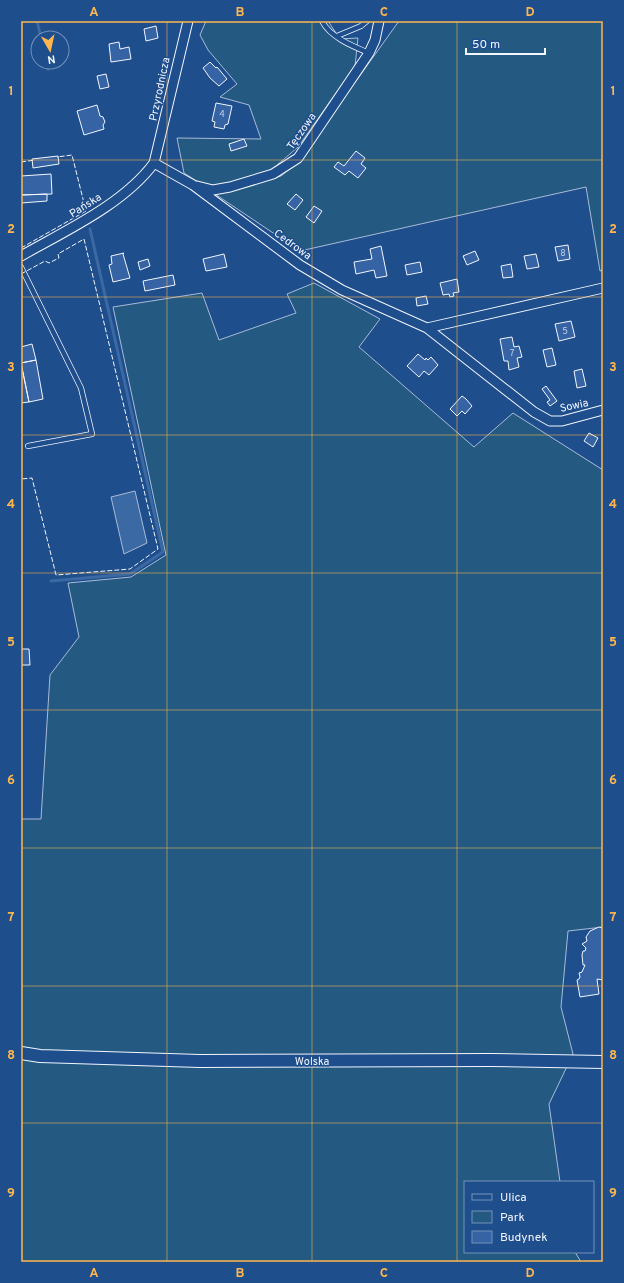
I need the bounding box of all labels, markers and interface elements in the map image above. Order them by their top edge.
text: A [89,5,99,21]
text: B [236,5,245,21]
text: C [380,5,388,21]
text: D [525,5,535,21]
north arrow [30,30,70,70]
scale bar [466,30,545,56]
text: 50 m [472,37,500,53]
text: N [46,51,56,66]
street label: Przyrodnicza [146,56,174,122]
text: 1 [8,84,14,100]
text: 1 [610,84,616,100]
house number: 4 [219,109,225,120]
street label: Tęczowa [284,110,320,153]
street label: Pańska [67,190,104,221]
text: 2 [7,222,15,238]
text: 2 [609,222,617,238]
street label: Cedrowa [271,226,314,263]
house number: 8 [560,248,566,259]
house number: 5 [562,326,568,337]
house number: 7 [510,348,515,359]
text: 3 [7,360,15,376]
text: 3 [609,360,617,376]
street label: Sowia [559,396,590,416]
text: 4 [7,497,15,513]
text: 4 [609,497,617,513]
text: 5 [7,635,15,651]
text: 5 [609,635,617,651]
text: 6 [7,773,15,789]
text: 6 [609,773,617,789]
text: 7 [8,910,15,926]
text: 7 [610,910,617,926]
text: 8 [7,1048,15,1064]
text: 8 [609,1048,617,1064]
street label: Wolska [295,1055,329,1069]
legend [464,1181,594,1253]
text: 9 [7,1186,15,1202]
text: 9 [609,1186,617,1202]
text: Ulica [500,1190,527,1206]
text: Park [500,1210,525,1226]
text: Budynek [500,1230,548,1246]
text: A [89,1266,99,1282]
text: B [236,1266,245,1282]
text: C [380,1266,388,1282]
text: D [525,1266,535,1282]

